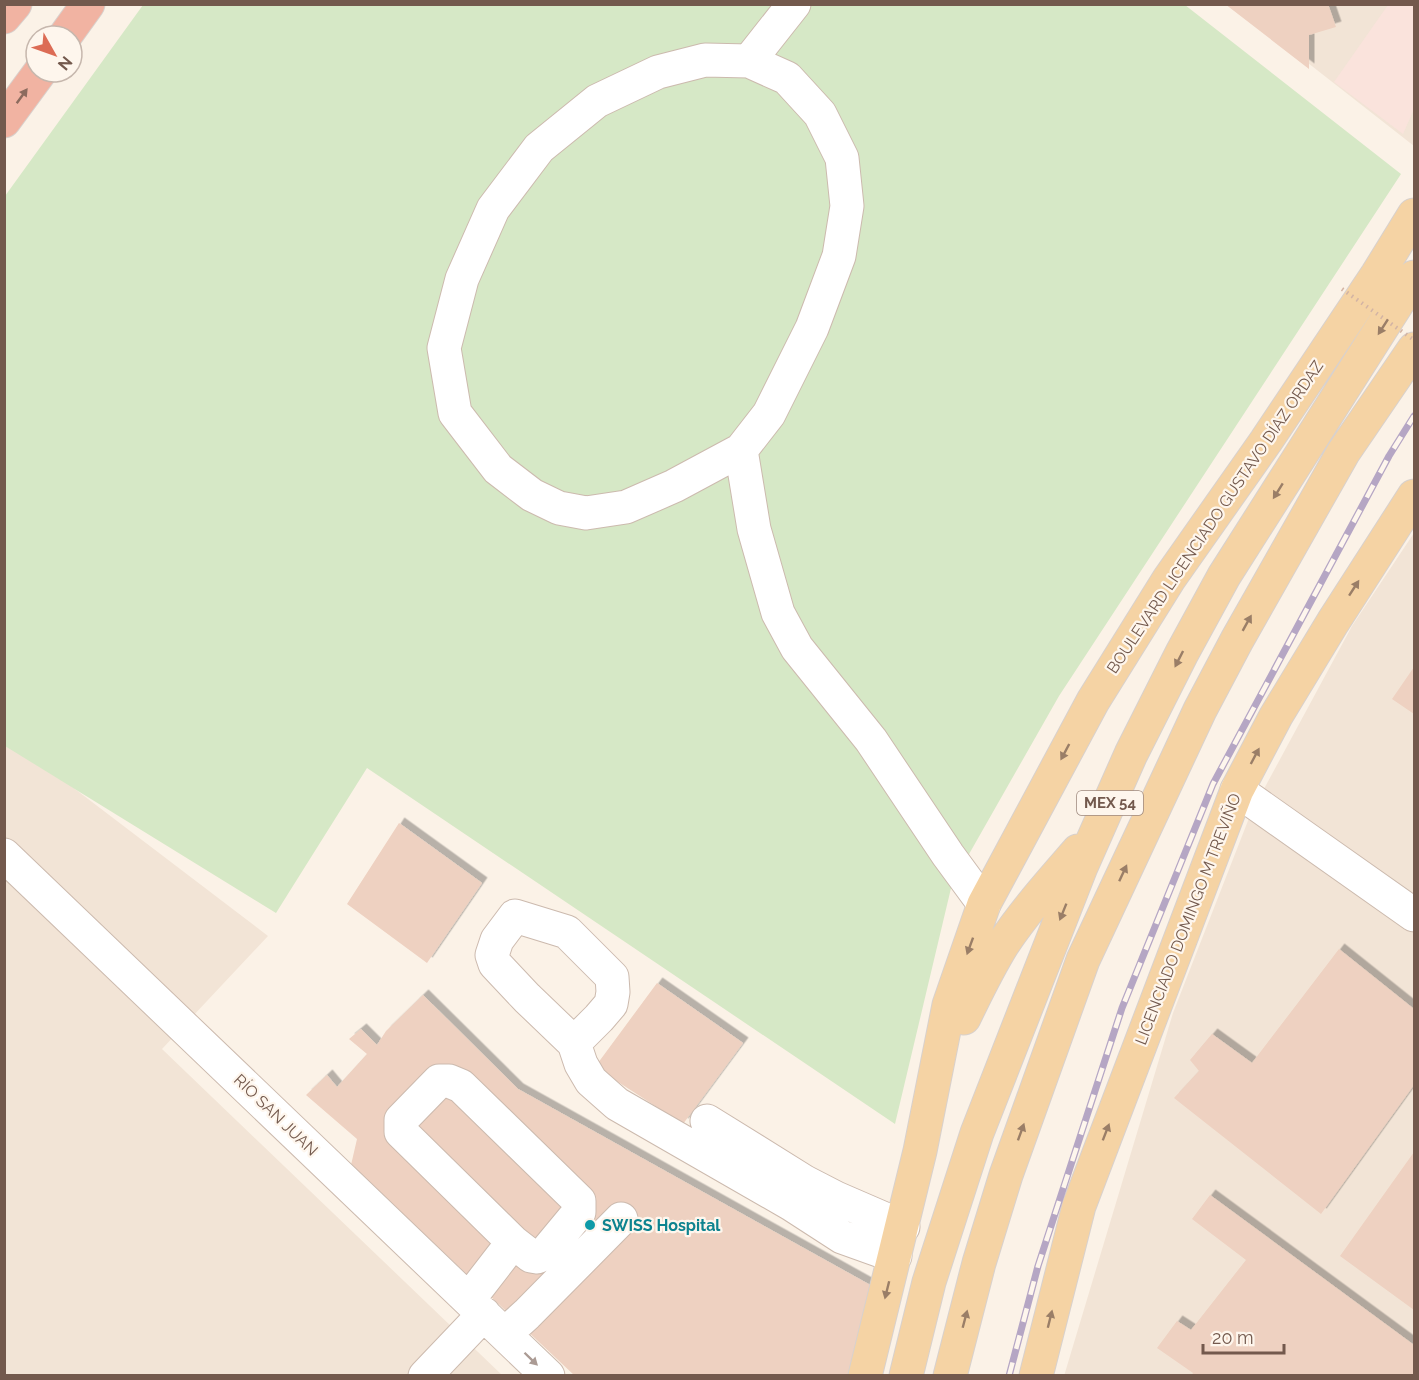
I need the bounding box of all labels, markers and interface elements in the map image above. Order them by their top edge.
north arrow [24,24,84,84]
text: N [54,53,76,74]
one-way arrow [16,89,28,105]
one-way arrow [1377,318,1389,334]
street label: BOULEVARD LICENCIADO GUSTAVO DÍAZ ORDAZ [1102,356,1327,677]
one-way arrow [1273,483,1284,499]
one-way arrow [1349,580,1360,597]
one-way arrow [1242,614,1252,631]
one-way arrow [1174,650,1184,667]
one-way arrow [1060,744,1070,761]
one-way arrow [1250,747,1260,764]
street label: LICENCIADO DOMINGO M TREVIÑO [1130,790,1245,1047]
road number: MEX 54 [1077,791,1143,815]
one-way arrow [1119,864,1128,881]
one-way arrow [1058,904,1068,922]
one-way arrow [964,937,974,955]
street label: RÍO SAN JUAN [230,1069,323,1160]
one-way arrow [1017,1123,1027,1141]
one-way arrow [1102,1123,1112,1141]
place label: SWISS Hospital [602,1216,721,1235]
marker: SWISS Hospital [583,1218,597,1232]
one-way arrow [881,1281,891,1299]
one-way arrow [961,1310,970,1328]
one-way arrow [1046,1310,1055,1328]
scale bar [1203,1317,1284,1355]
text: 20 m [1212,1327,1254,1348]
one-way arrow [523,1352,537,1366]

